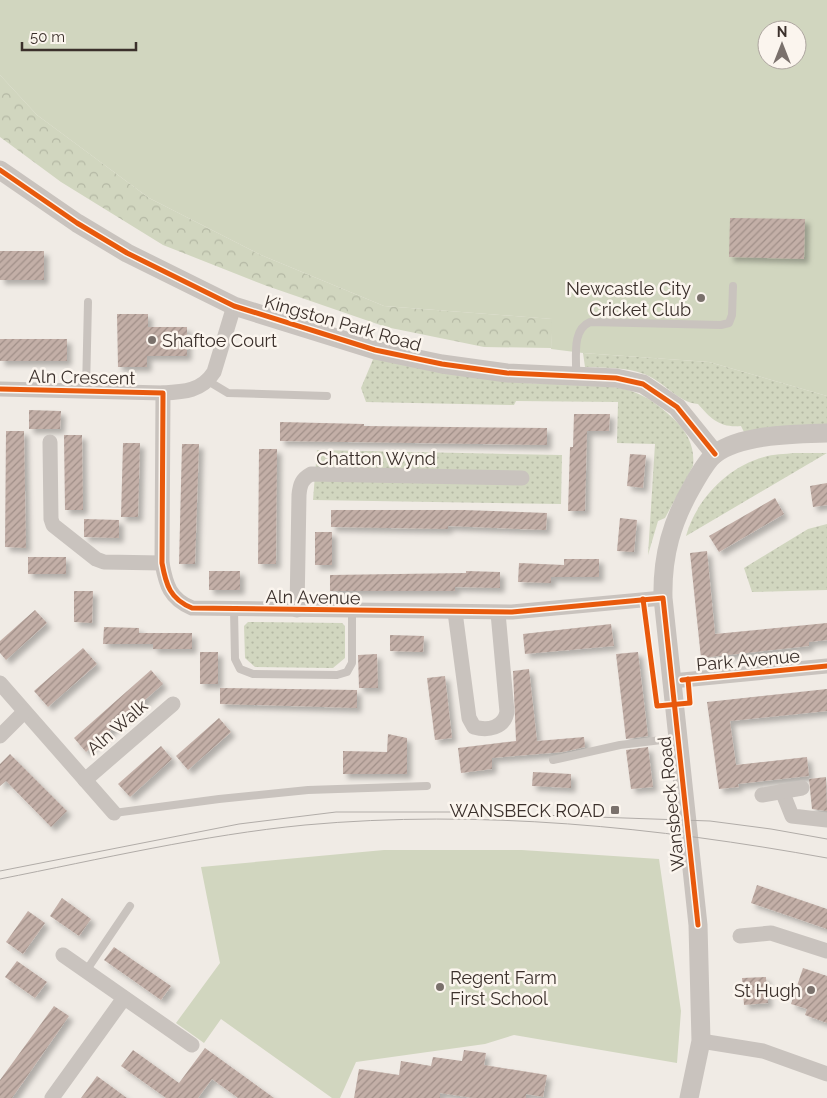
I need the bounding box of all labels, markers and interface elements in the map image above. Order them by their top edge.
scale bar [22,20,136,52]
north arrow [757,20,807,70]
text: N [777,24,787,40]
text: 50 m [30,28,65,46]
place label: Newcastle City Cricket Club [566,278,691,320]
street label: Kingston Park Road [262,291,424,355]
marker: Newcastle City Cricket Club [695,292,707,304]
place label: Shaftoe Court [162,330,277,351]
marker: Shaftoe Court [146,334,158,346]
street label: Aln Crescent [29,366,135,388]
street label: Chatton Wynd [316,448,436,469]
street label: Aln Avenue [265,586,361,608]
street label: Park Avenue [695,645,801,675]
street label: Aln Walk [82,695,152,759]
street label: Wansbeck Road [653,735,689,873]
place label: WANSBECK ROAD [449,800,605,821]
marker: WANSBECK ROAD [609,804,621,816]
place label: Regent Farm First School [450,967,557,1009]
place label: St Hugh [734,980,801,1001]
marker: Regent Farm First School [434,981,446,993]
marker: St Hugh [805,984,817,996]

